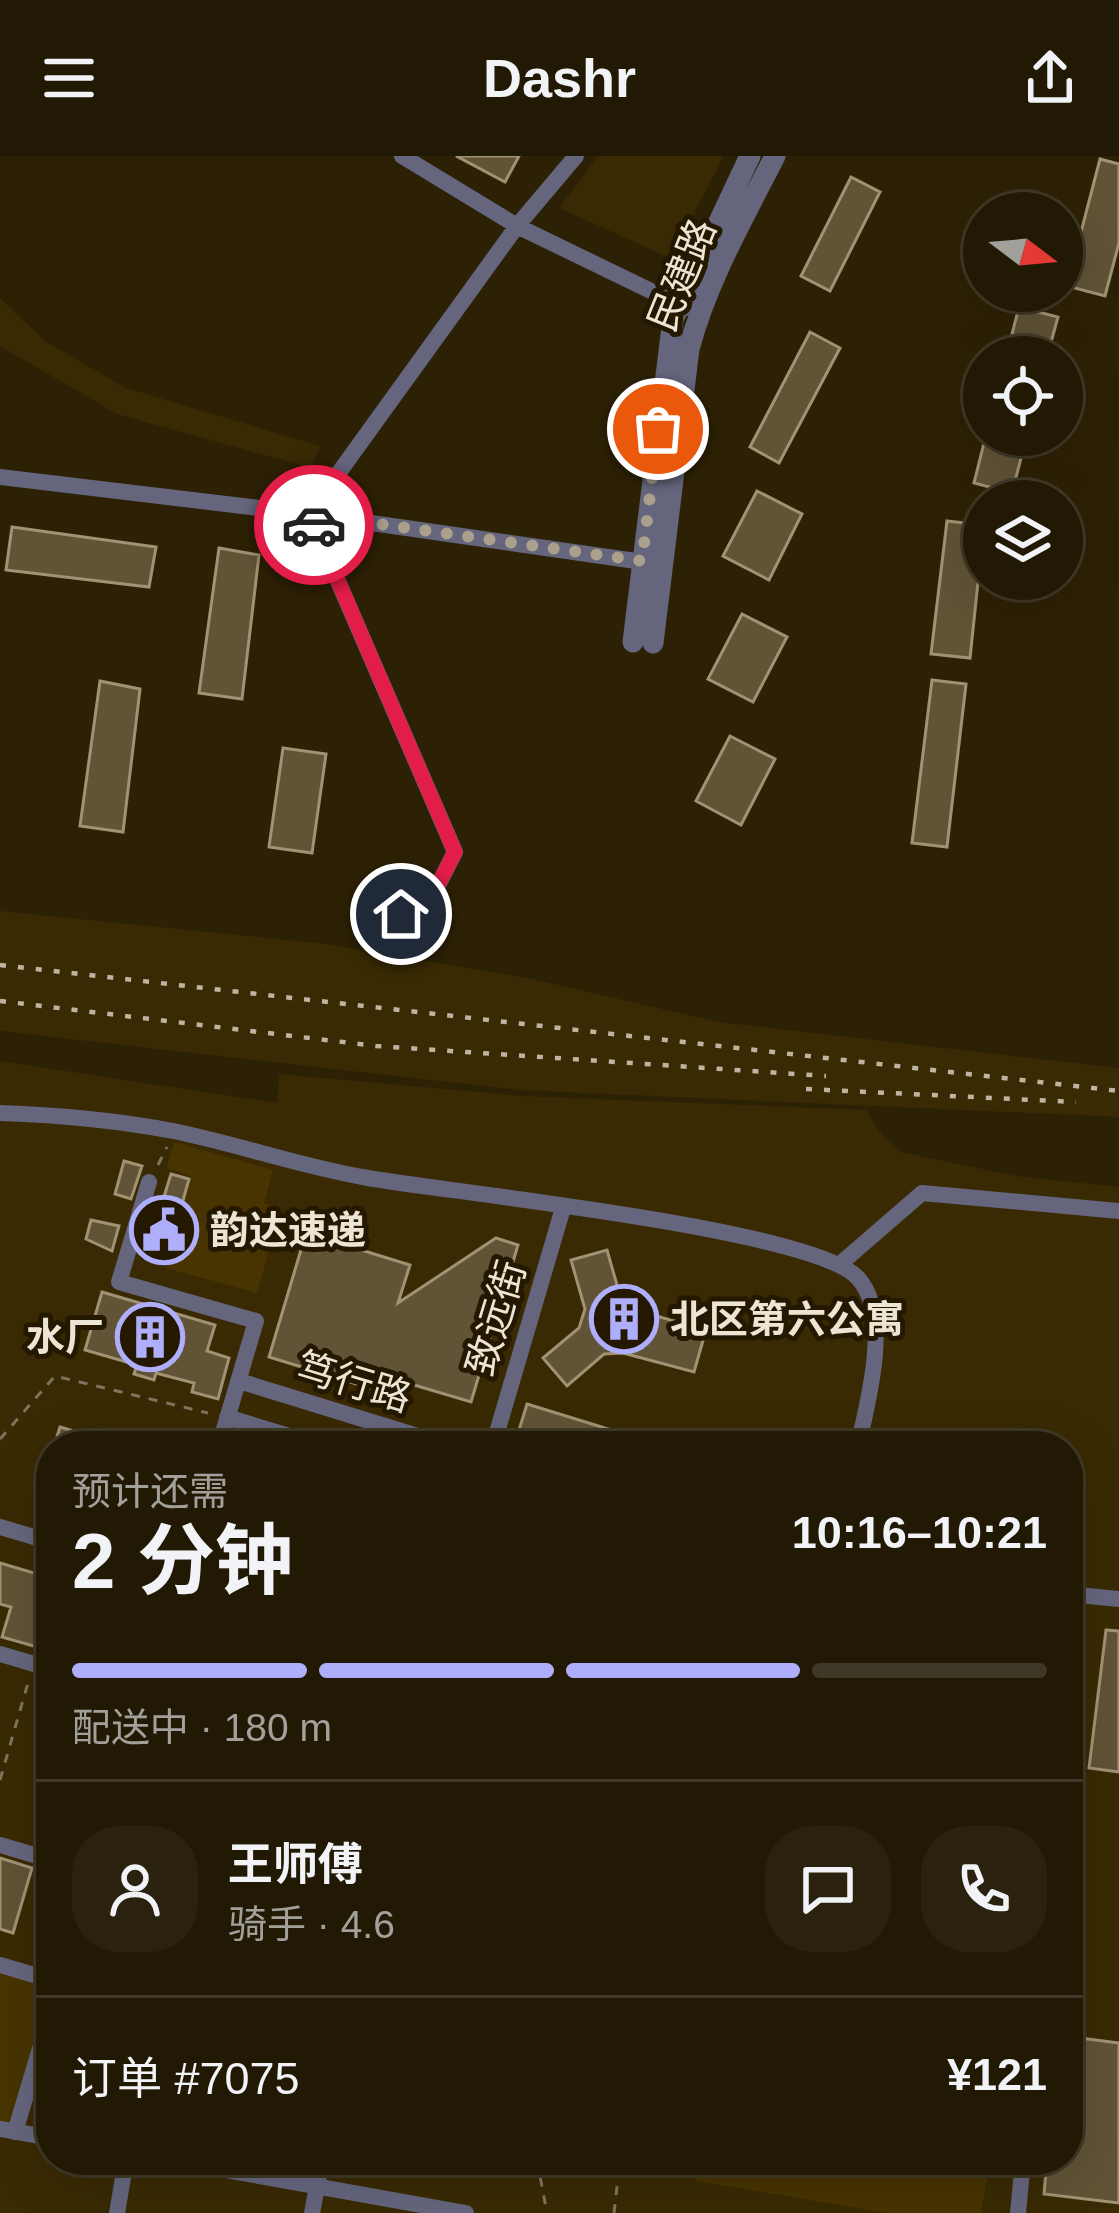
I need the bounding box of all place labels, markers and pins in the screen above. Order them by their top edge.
pin [607,378,709,480]
pin [350,863,452,965]
public building icon: 韵达速递 [129,1195,199,1265]
place label: 韵达速递 [210,1209,366,1252]
building icon: 北区第六公寓 [589,1284,659,1354]
place label: 北区第六公寓 [670,1298,904,1341]
building icon: 水厂 [115,1302,185,1372]
place label: 水厂 [26,1316,104,1359]

